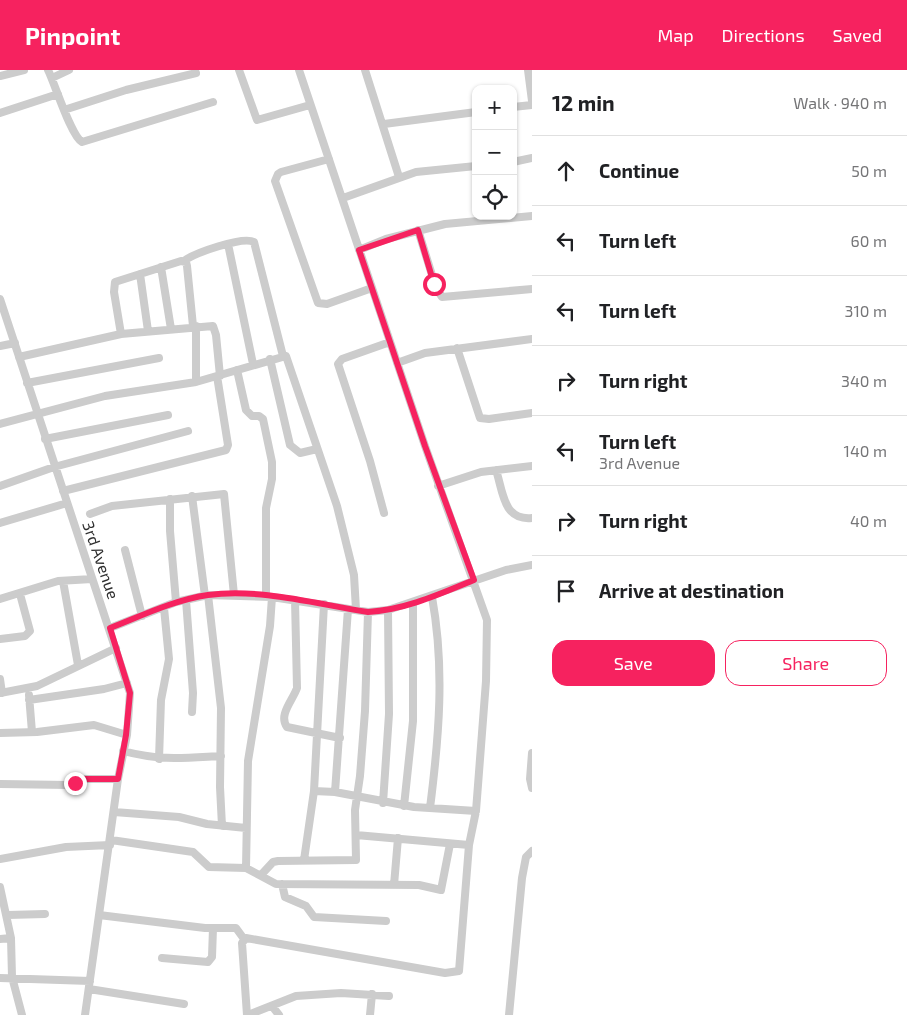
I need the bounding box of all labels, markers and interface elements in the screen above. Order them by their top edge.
text: Pinpoint [25,21,120,50]
text: Map [657,24,694,46]
text: Directions [722,24,805,46]
text: Saved [833,24,882,46]
map controls [472,85,517,220]
button: + [472,85,517,130]
text: 12 min [552,90,615,115]
text: Walk · 940 m [793,93,887,112]
button: − [472,130,517,175]
icon: ahead [552,157,580,185]
text: Continue [599,159,679,182]
text: 50 m [851,161,887,180]
button: locate [472,175,517,220]
icon: left [552,227,580,255]
text: Turn left [599,229,676,252]
text: 60 m [851,231,887,250]
route start [423,273,446,296]
icon: left [552,297,580,325]
text: Turn left [599,299,676,322]
text: 310 m [845,301,887,320]
icon: right [552,367,580,395]
text: Turn right [599,369,687,392]
text: 340 m [841,371,887,390]
text: Turn left [599,430,676,453]
icon: left [552,437,580,465]
text: 140 m [844,441,887,460]
text: 3rd Avenue [599,453,680,472]
icon: right [552,507,580,535]
text: Turn right [599,509,687,532]
text: 40 m [850,511,887,530]
street label: 3rd Avenue [79,518,124,601]
icon: arrive [552,577,580,605]
text: Arrive at destination [599,579,784,602]
button: Save [552,640,715,686]
button: Share [725,640,887,686]
route end [64,772,87,795]

